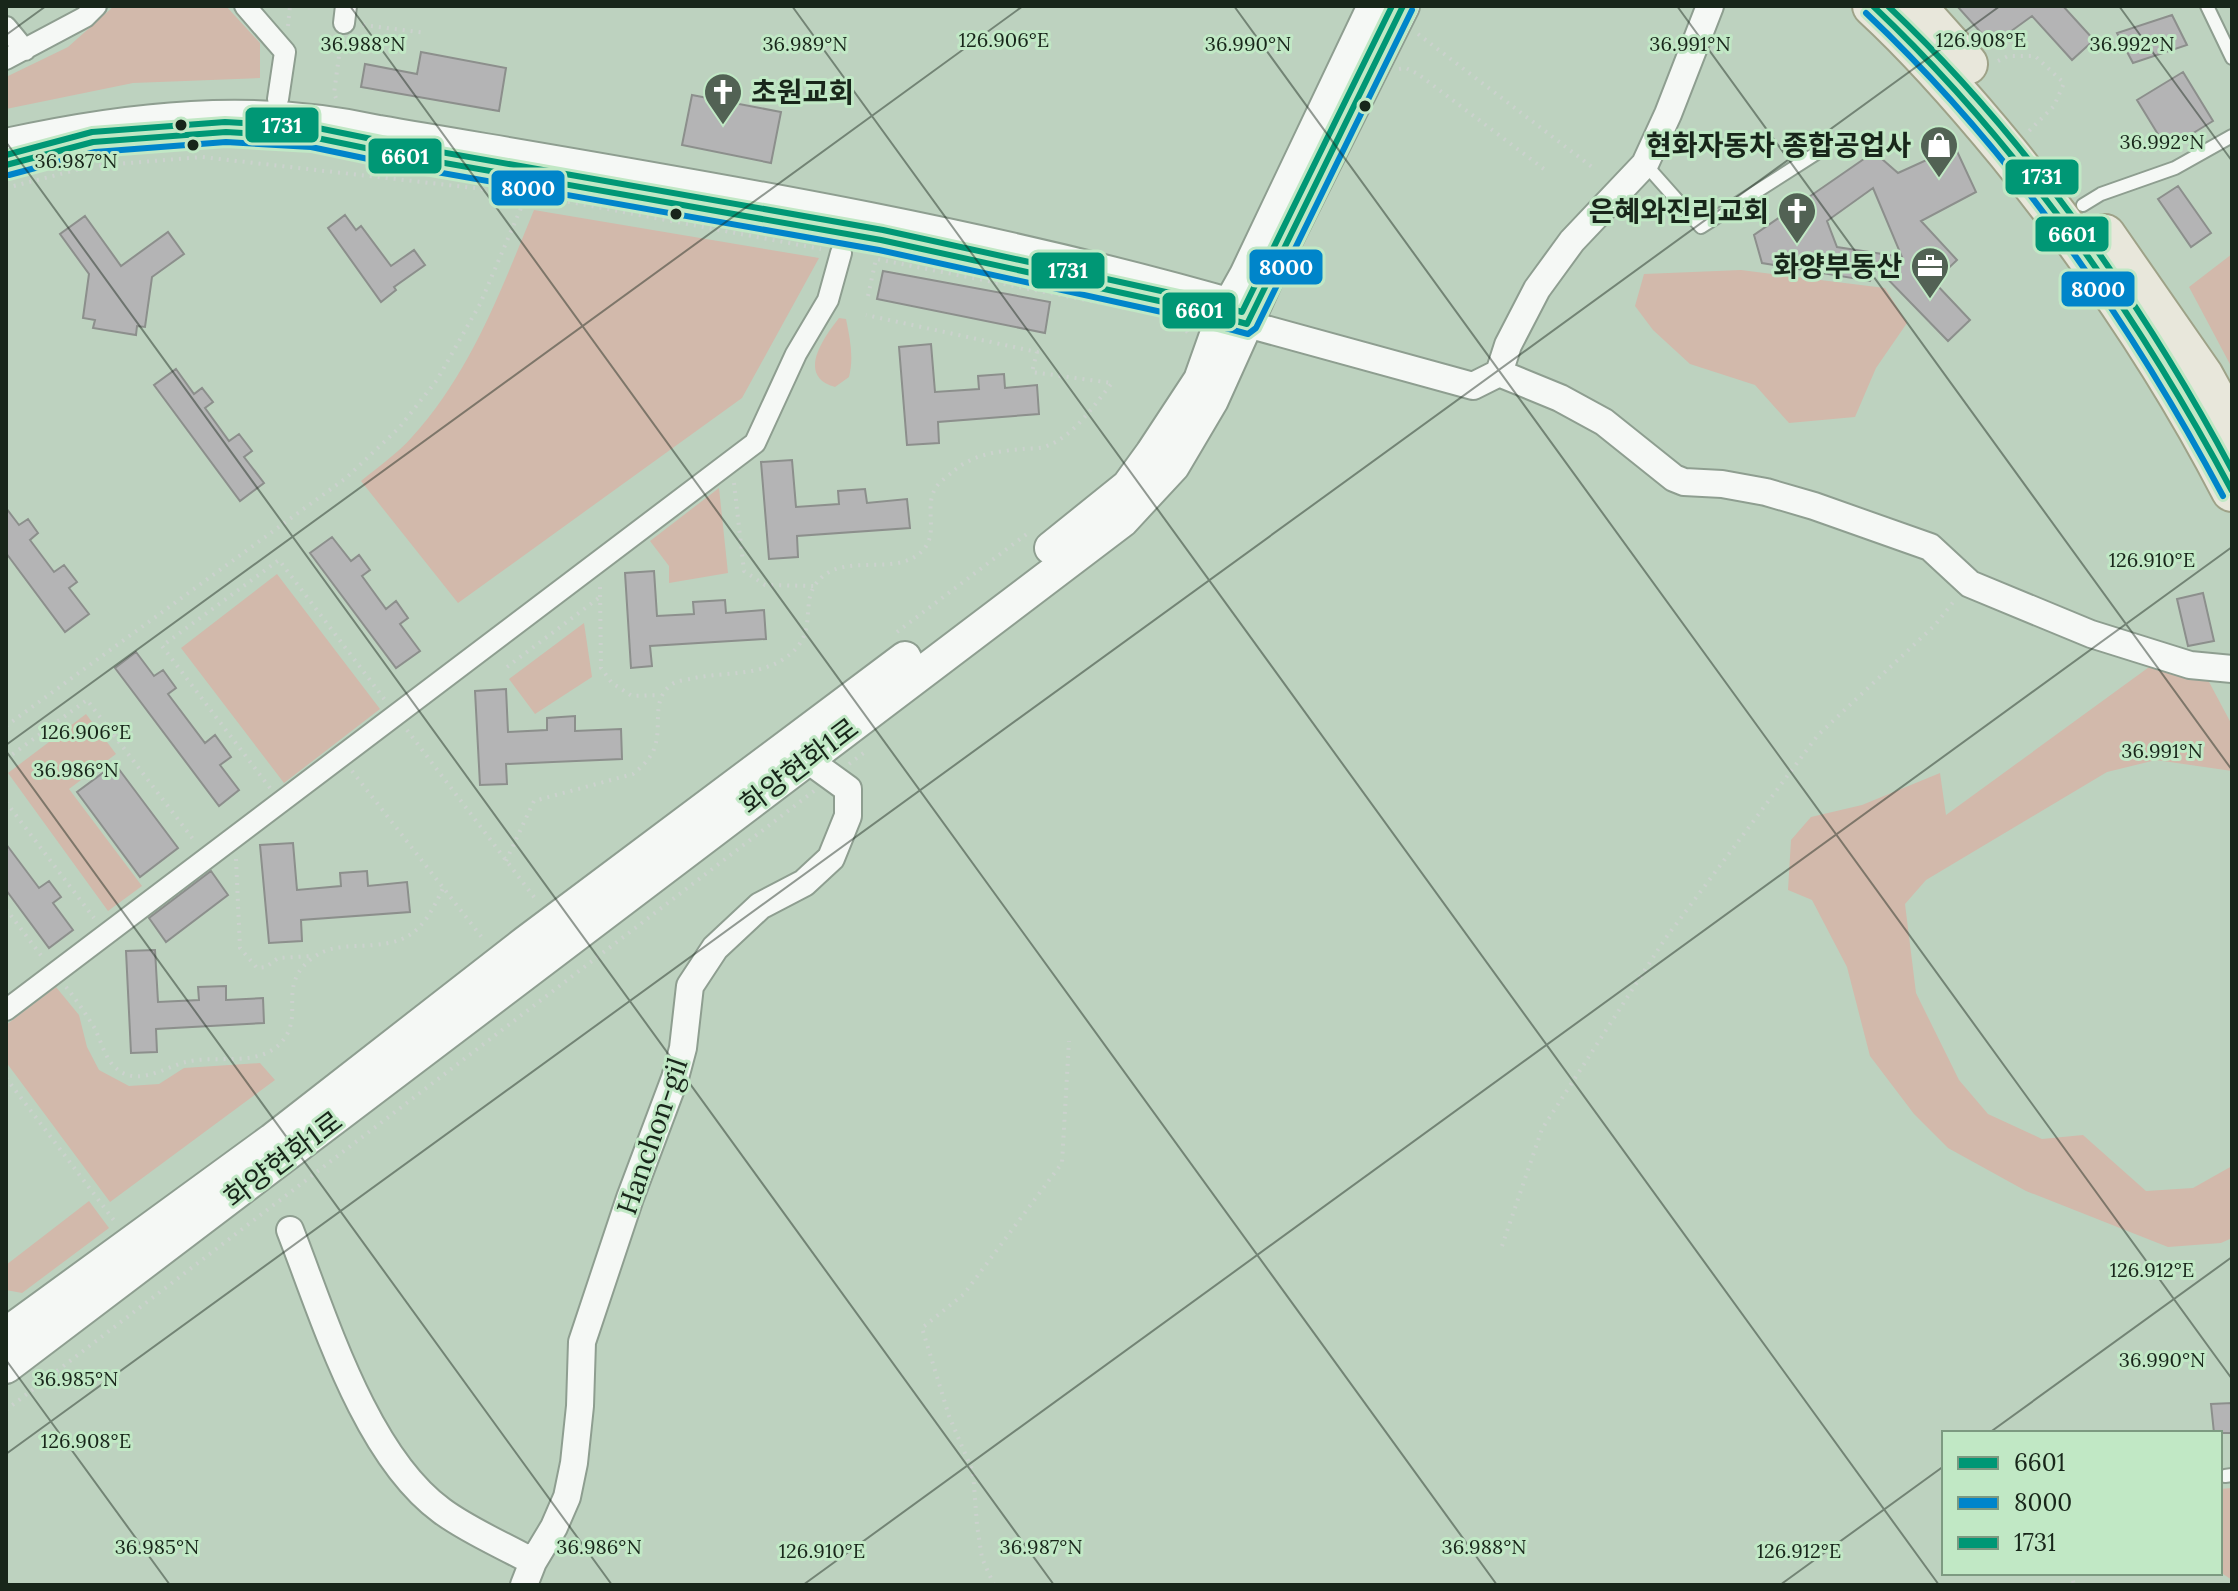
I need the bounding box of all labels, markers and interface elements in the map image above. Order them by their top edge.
text: 126.906°E [959,27,1049,52]
text: 126.908°E [1936,27,2026,52]
text: 36.988°N [321,31,406,56]
text: 36.989°N [762,31,848,56]
text: 36.990°N [1205,31,1291,56]
text: 36.991°N [1649,31,1731,56]
text: 36.992°N [2090,31,2174,56]
church icon: 초원교회 [702,71,744,126]
place label: 초원교회 [751,74,854,110]
unlabelled marker [1357,98,1373,114]
line badge: 1731 [244,106,320,144]
text: 1731 [262,111,302,139]
unlabelled marker [173,117,189,133]
shop icon: 현화자동차 종합공업사 [1918,124,1960,179]
place label: 현화자동차 종합공업사 [1646,127,1911,163]
text: 36.992°N [2120,129,2204,154]
unlabelled marker [185,137,201,153]
line badge: 6601 [367,137,443,175]
text: 6601 [381,142,429,170]
text: 36.987°N [35,148,117,173]
line badge: 1731 [2004,158,2080,196]
text: 1731 [2022,162,2062,190]
line badge: 8000 [490,169,566,207]
text: 8000 [501,174,555,202]
church icon: 은혜와진리교회 [1776,190,1818,245]
place label: 은혜와진리교회 [1589,193,1769,229]
unlabelled marker [668,206,684,222]
line badge: 6601 [2034,215,2110,253]
text: 6601 [2048,220,2096,248]
office icon: 화양부동산 [1909,245,1951,300]
line badge: 8000 [1248,248,1324,286]
place label: 화양부동산 [1773,248,1902,284]
line badge: 1731 [1030,251,1106,290]
text: 8000 [1259,253,1313,281]
text: 1731 [1048,256,1088,284]
line badge: 8000 [2060,270,2136,308]
text: 8000 [2071,275,2125,303]
line badge: 6601 [1161,291,1237,330]
text: 6601 [1175,296,1223,324]
text: 126.910°E [2109,547,2195,572]
street label: 화양현화1로 [733,710,865,822]
text: 126.906°E [41,719,131,744]
text: 36.991°N [2121,738,2203,763]
text: 36.986°N [33,757,119,782]
street label: Hanchon-gil [608,1053,696,1219]
street label: 화양현화1로 [217,1103,349,1215]
text: 126.912°E [2110,1257,2194,1282]
text: 36.990°N [2119,1347,2205,1372]
text: 36.985°N [34,1366,118,1391]
text: 126.908°E [41,1428,131,1453]
legend [1942,1431,2222,1575]
text: 6601 [2014,1447,2065,1478]
text: 8000 [2014,1487,2072,1518]
text: 1731 [2014,1527,2056,1558]
text: 36.985°N [115,1534,199,1559]
text: 36.986°N [556,1534,642,1559]
text: 36.987°N [1000,1534,1082,1559]
text: 36.988°N [1442,1534,1527,1559]
text: 126.910°E [779,1538,865,1563]
text: 126.912°E [1757,1538,1841,1563]

